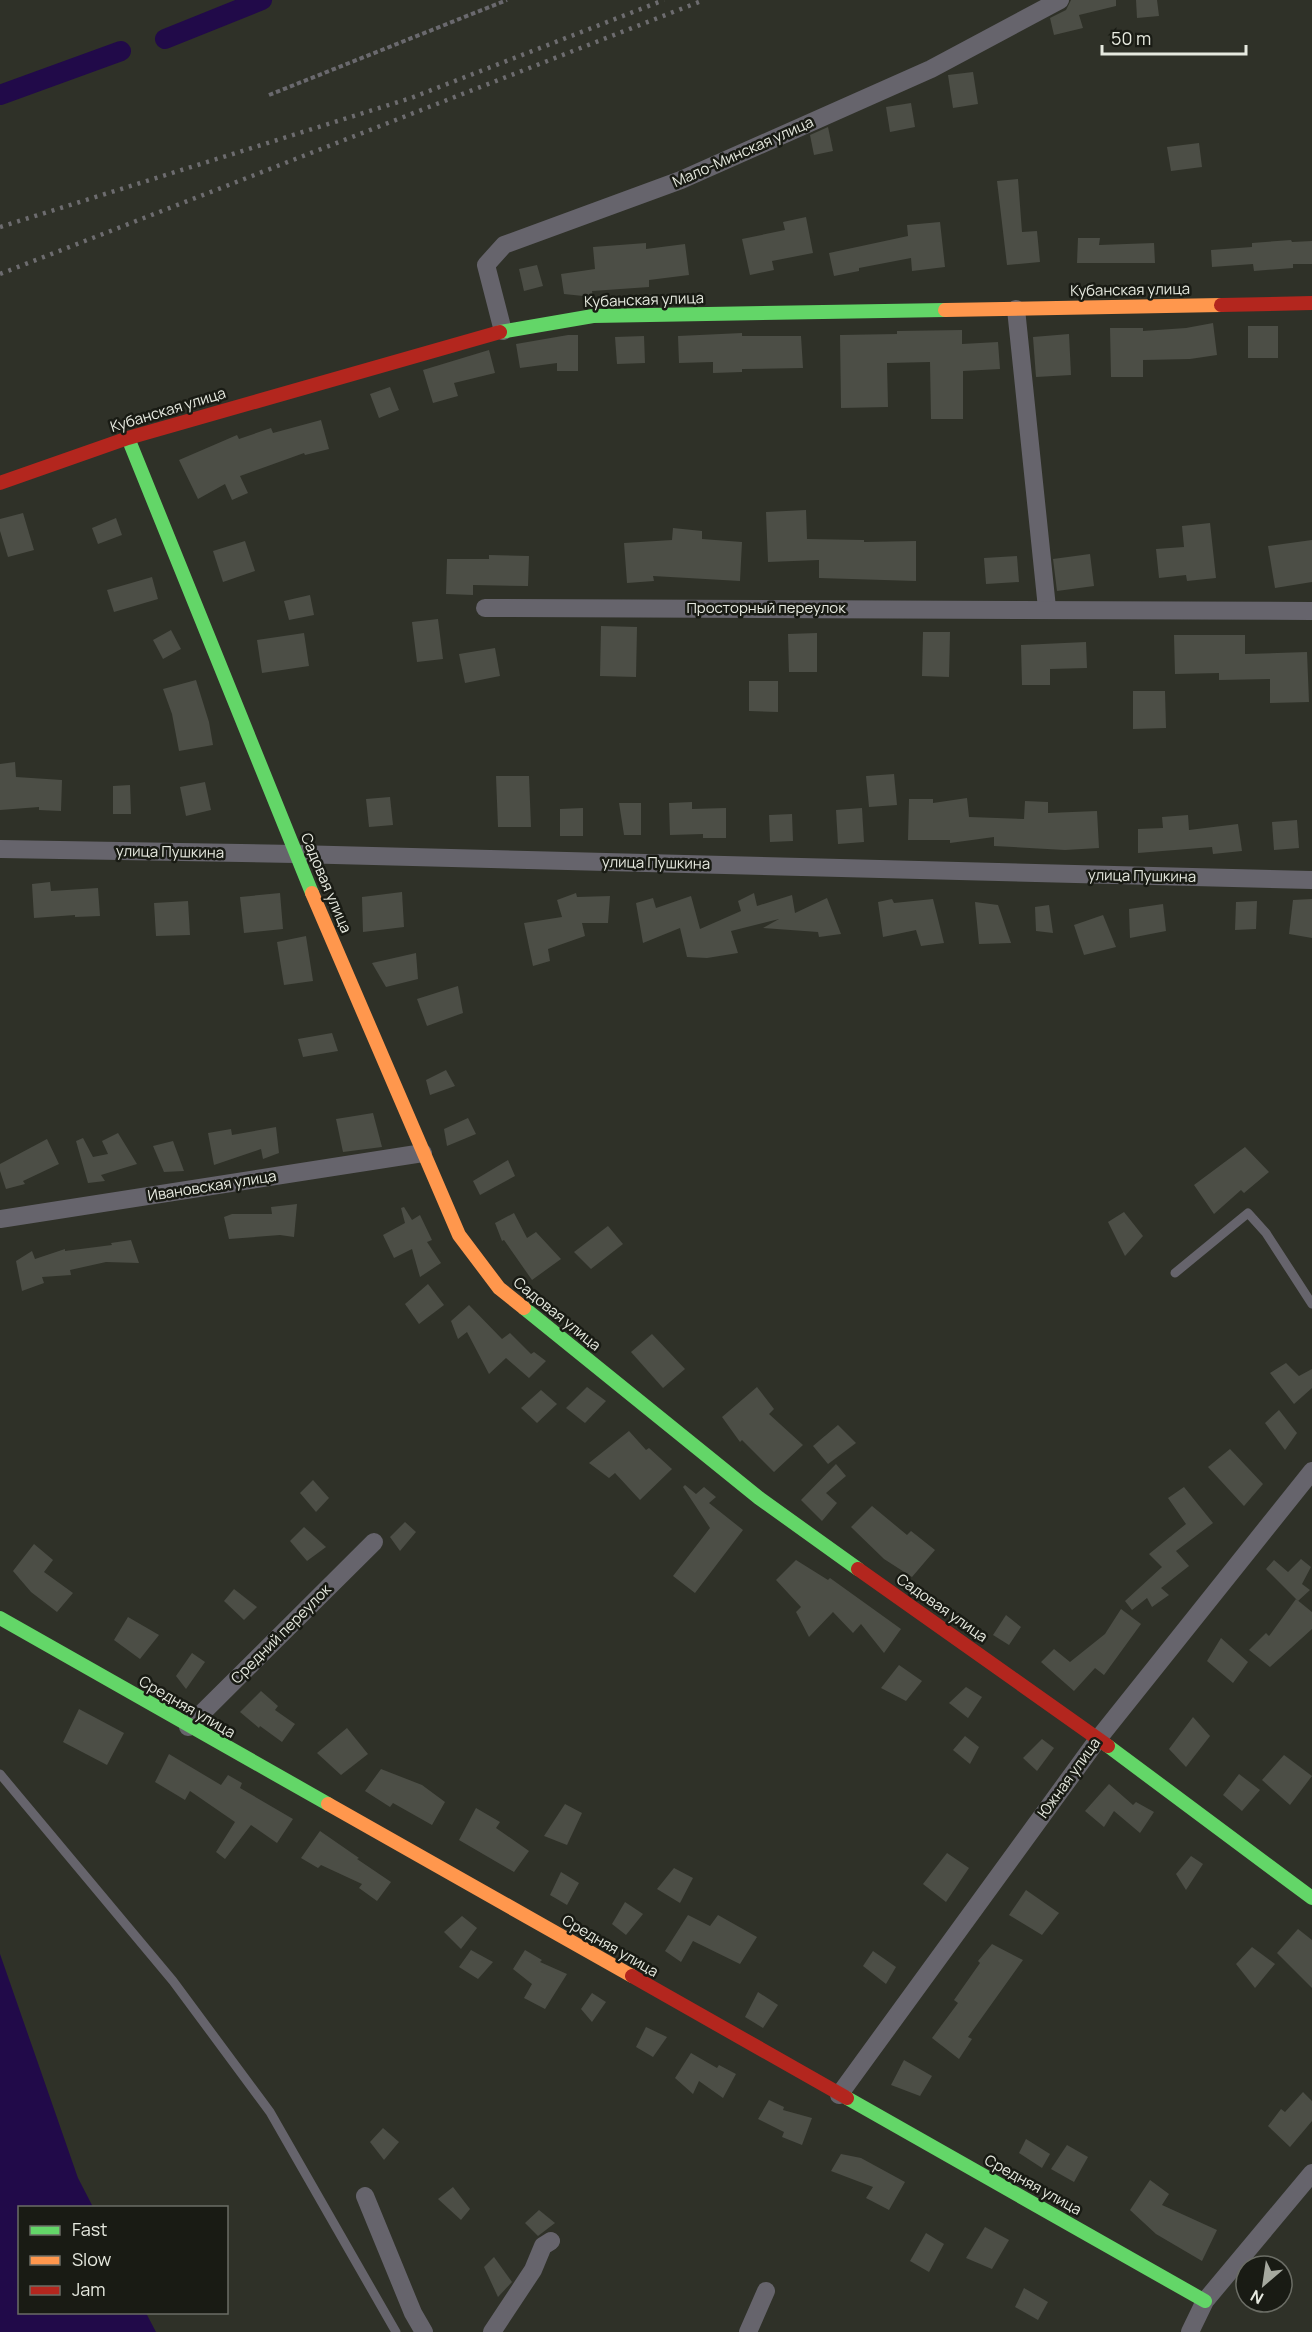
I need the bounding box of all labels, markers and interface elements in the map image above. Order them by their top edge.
scale bar [1102,18,1246,56]
text: 50 m [1111,26,1151,50]
street label: Мало-Минская улица [669,111,817,192]
street label: Кубанская улица [1070,278,1190,301]
street label: Кубанская улица [584,287,704,312]
street label: Кубанская улица [107,382,228,437]
street label: Просторный переулок [686,597,846,618]
street label: Садовая улица [296,829,357,936]
street label: улица Пушкина [116,840,224,863]
street label: улица Пушкина [602,851,710,874]
street label: улица Пушкина [1088,864,1196,887]
street label: Ивановская улица [146,1165,278,1206]
street label: Садовая улица [509,1272,605,1355]
street label: Садовая улица [892,1568,992,1647]
street label: Средний переулок [226,1579,336,1688]
street label: Средняя улица [135,1670,239,1743]
street label: Южная улица [1032,1733,1105,1822]
street label: Средняя улица [558,1909,662,1982]
street label: Средняя улица [981,2149,1086,2220]
legend [18,2206,228,2314]
text: Fast [72,2217,107,2241]
text: Slow [72,2247,112,2271]
north arrow [1234,2254,1294,2314]
text: Jam [72,2277,106,2301]
text: N [1246,2285,1267,2310]

